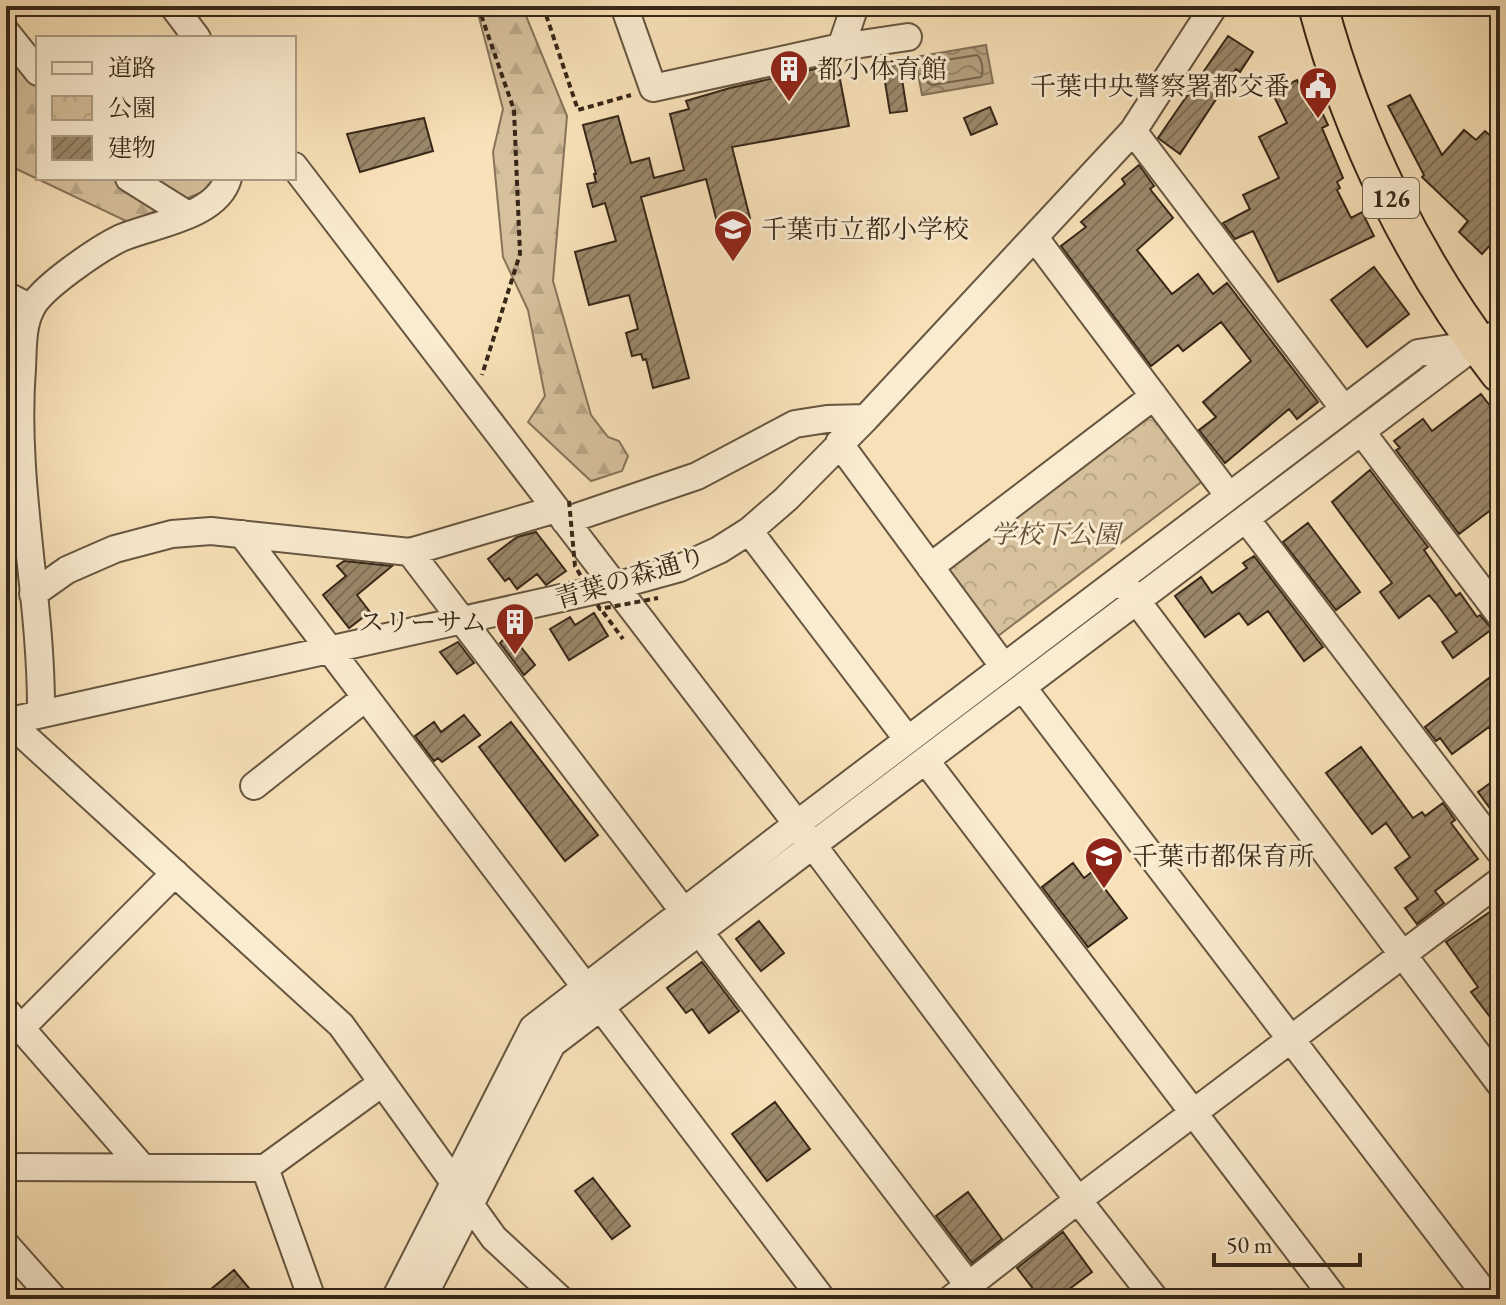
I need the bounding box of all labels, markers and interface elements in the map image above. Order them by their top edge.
legend [36,36,296,180]
building icon: 都小体育館 [768,48,810,103]
text: 道路 [108,52,156,83]
place label: 都小体育館 [817,52,947,86]
public building icon: 千葉中央警察署都交番 [1297,65,1339,120]
place label: 千葉中央警察署都交番 [1030,69,1290,103]
text: 公園 [108,92,156,123]
text: 建物 [108,132,156,163]
road number: 126 [1363,178,1419,218]
school or university icon: 千葉市立都小学校 [712,208,754,263]
place label: 千葉市立都小学校 [761,212,969,246]
park label: 学校下公園 [990,517,1124,551]
street label: 青葉の森通り [550,538,710,616]
building icon: スリーサム [494,601,536,656]
place label: スリーサム [358,605,487,639]
school or university icon: 千葉市都保育所 [1083,835,1125,890]
place label: 千葉市都保育所 [1132,839,1314,873]
scale bar [1214,1217,1360,1267]
text: 50 m [1226,1229,1273,1260]

